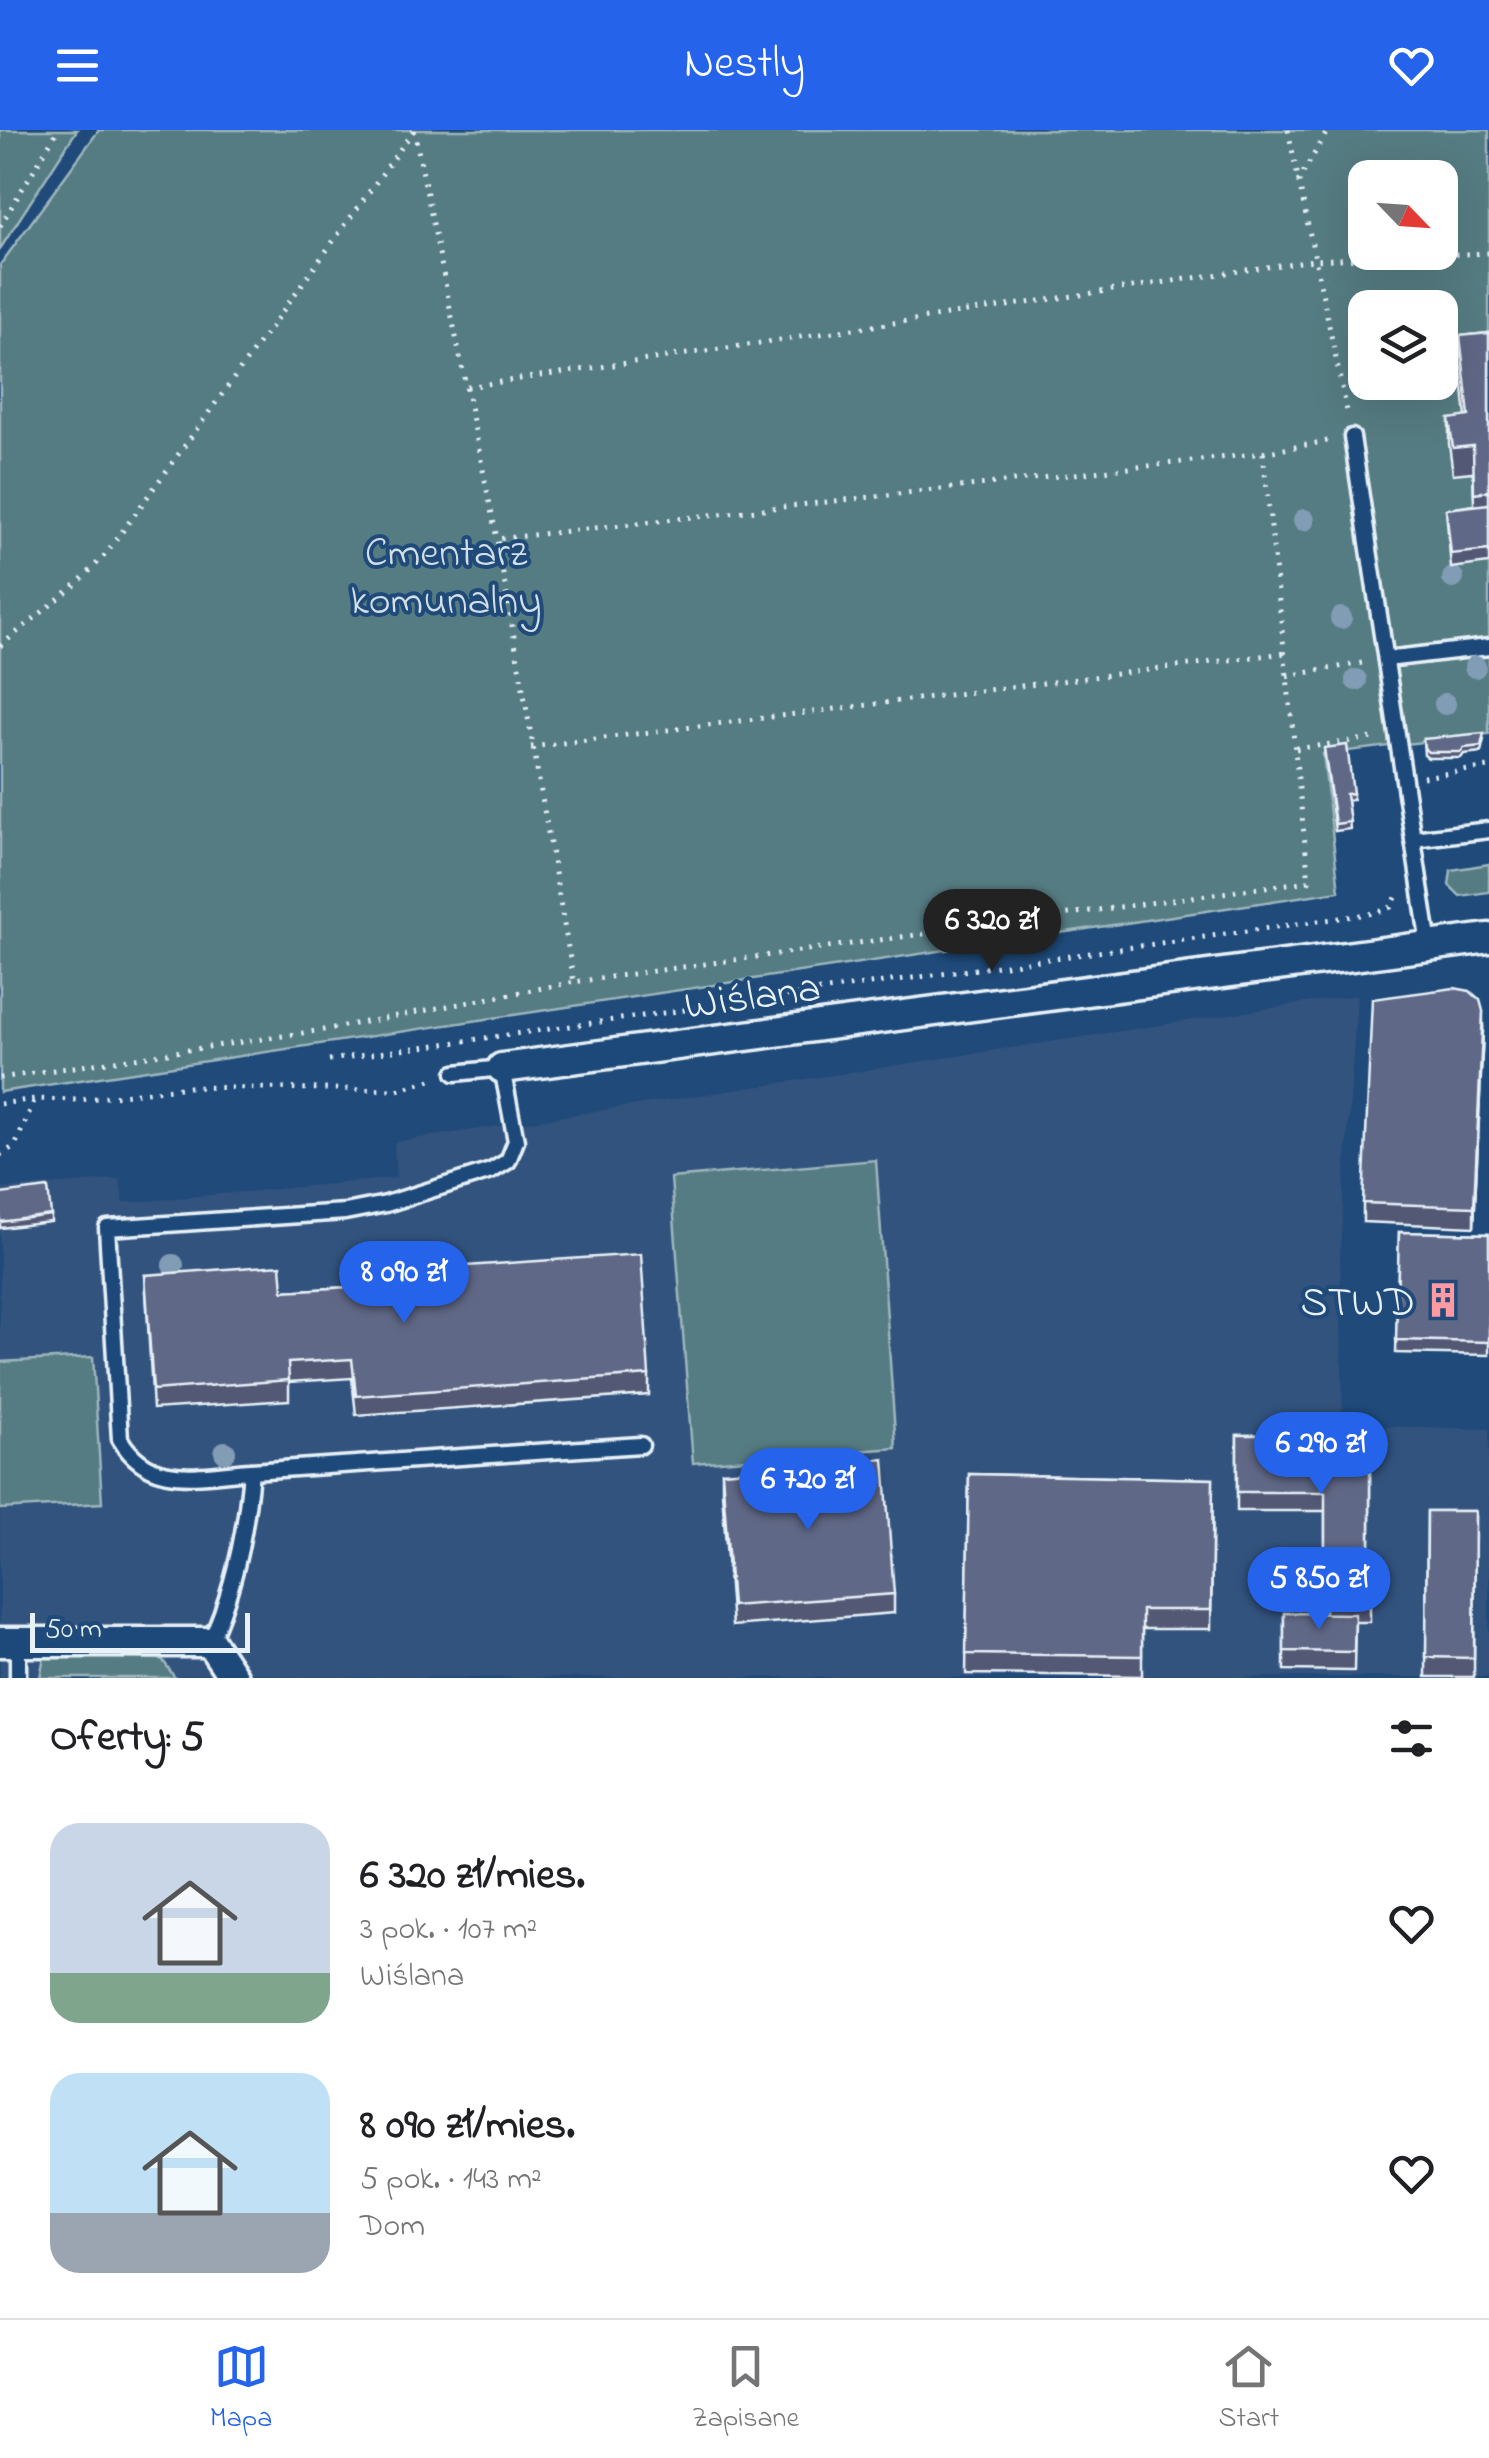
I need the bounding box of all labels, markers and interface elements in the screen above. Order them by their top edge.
text: Nestly [684,32,805,98]
icon: menu [50,38,105,93]
icon: heart [1384,38,1439,93]
north arrow [1348,160,1458,270]
map controls [1348,160,1458,400]
button: layers [1348,290,1458,400]
park label: Cmentarz komunalny [350,524,542,633]
pin: 6 320 zł [889,889,1095,974]
text: 6 320 zł [945,898,1039,945]
street label: Wiślana [681,959,825,1038]
pin: 8 090 zł [301,1241,507,1326]
text: 8 090 zł [361,1250,447,1297]
place label: STWD [1301,1274,1415,1335]
building icon: STWD [1424,1281,1462,1319]
pin: 6 290 zł [1218,1412,1424,1497]
text: 6 290 zł [1276,1421,1366,1468]
pin: 6 720 zł [705,1448,911,1533]
text: 6 720 zł [761,1457,855,1504]
pin: 5 850 zł [1216,1547,1422,1632]
text: 5 850 zł [1269,1556,1369,1603]
scale bar [30,1608,250,1652]
text: 50 m [45,1610,102,1651]
text: Oferty: 5 [50,1708,204,1769]
icon: filters [1384,1711,1439,1766]
text: 6 320 zł/mies. [360,1846,585,1907]
icon: home [130,1863,250,1983]
icon: heart [1384,1896,1439,1951]
text: 3 pok. · 107 m² [360,1907,537,1954]
text: Wiślana [360,1954,464,2001]
text: 8 090 zł/mies. [360,2096,575,2157]
icon: home [130,2113,250,2233]
icon: heart [1384,2146,1439,2201]
text: 5 pok. · 143 m² [360,2157,542,2204]
text: Dom [360,2204,425,2251]
tab: Mapa [210,2339,272,2440]
tab: Zapisane [692,2339,799,2440]
tab: Start [1219,2339,1279,2440]

